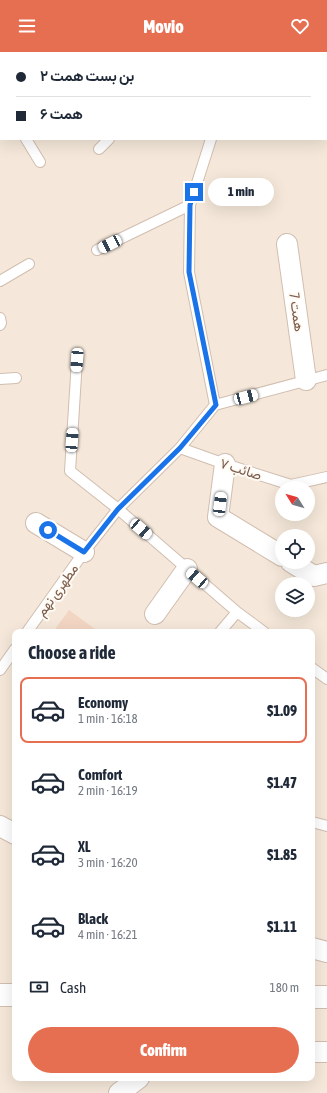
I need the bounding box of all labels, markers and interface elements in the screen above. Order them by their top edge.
icon: menu [16,15,38,37]
icon: heart [289,15,311,37]
text: Movio [143,16,184,37]
text: بن بست همت ۲ [40,67,134,84]
text: همت ۶ [40,105,83,122]
callout: 1 min [208,178,274,206]
route end [185,183,203,201]
text: 1 min [228,184,254,199]
car [97,233,123,255]
street label: همت 7 [286,291,308,333]
car [70,348,84,372]
car [233,388,259,406]
car [65,428,79,452]
street label: صائب ۷ [218,455,264,484]
north arrow [275,481,315,521]
map controls [275,481,315,617]
car [213,491,227,517]
car [128,517,154,541]
route start [39,521,57,539]
button: locate [275,529,315,569]
street label: مطهری نهم [33,561,82,620]
car [184,566,210,590]
button: layers [275,577,315,617]
text: Choose a ride [28,642,116,663]
icon: car [30,692,66,728]
text: Economy [78,694,128,711]
text: $1.09 [267,702,297,719]
text: 1 min · 16:18 [78,711,138,726]
icon: car [30,764,66,800]
text: Comfort [78,766,122,783]
text: $1.47 [267,774,297,791]
text: 2 min · 16:19 [78,783,138,798]
icon: car [30,836,66,872]
text: XL [78,838,91,855]
text: $1.85 [267,846,297,863]
text: 3 min · 16:20 [78,855,138,870]
icon: car [30,908,66,944]
text: Black [78,910,108,927]
text: $1.11 [267,918,297,935]
text: 4 min · 16:21 [78,927,138,942]
icon: cash [28,976,50,998]
text: Cash [60,979,86,996]
text: 180 m [270,980,299,995]
button: Confirm [28,1027,299,1073]

